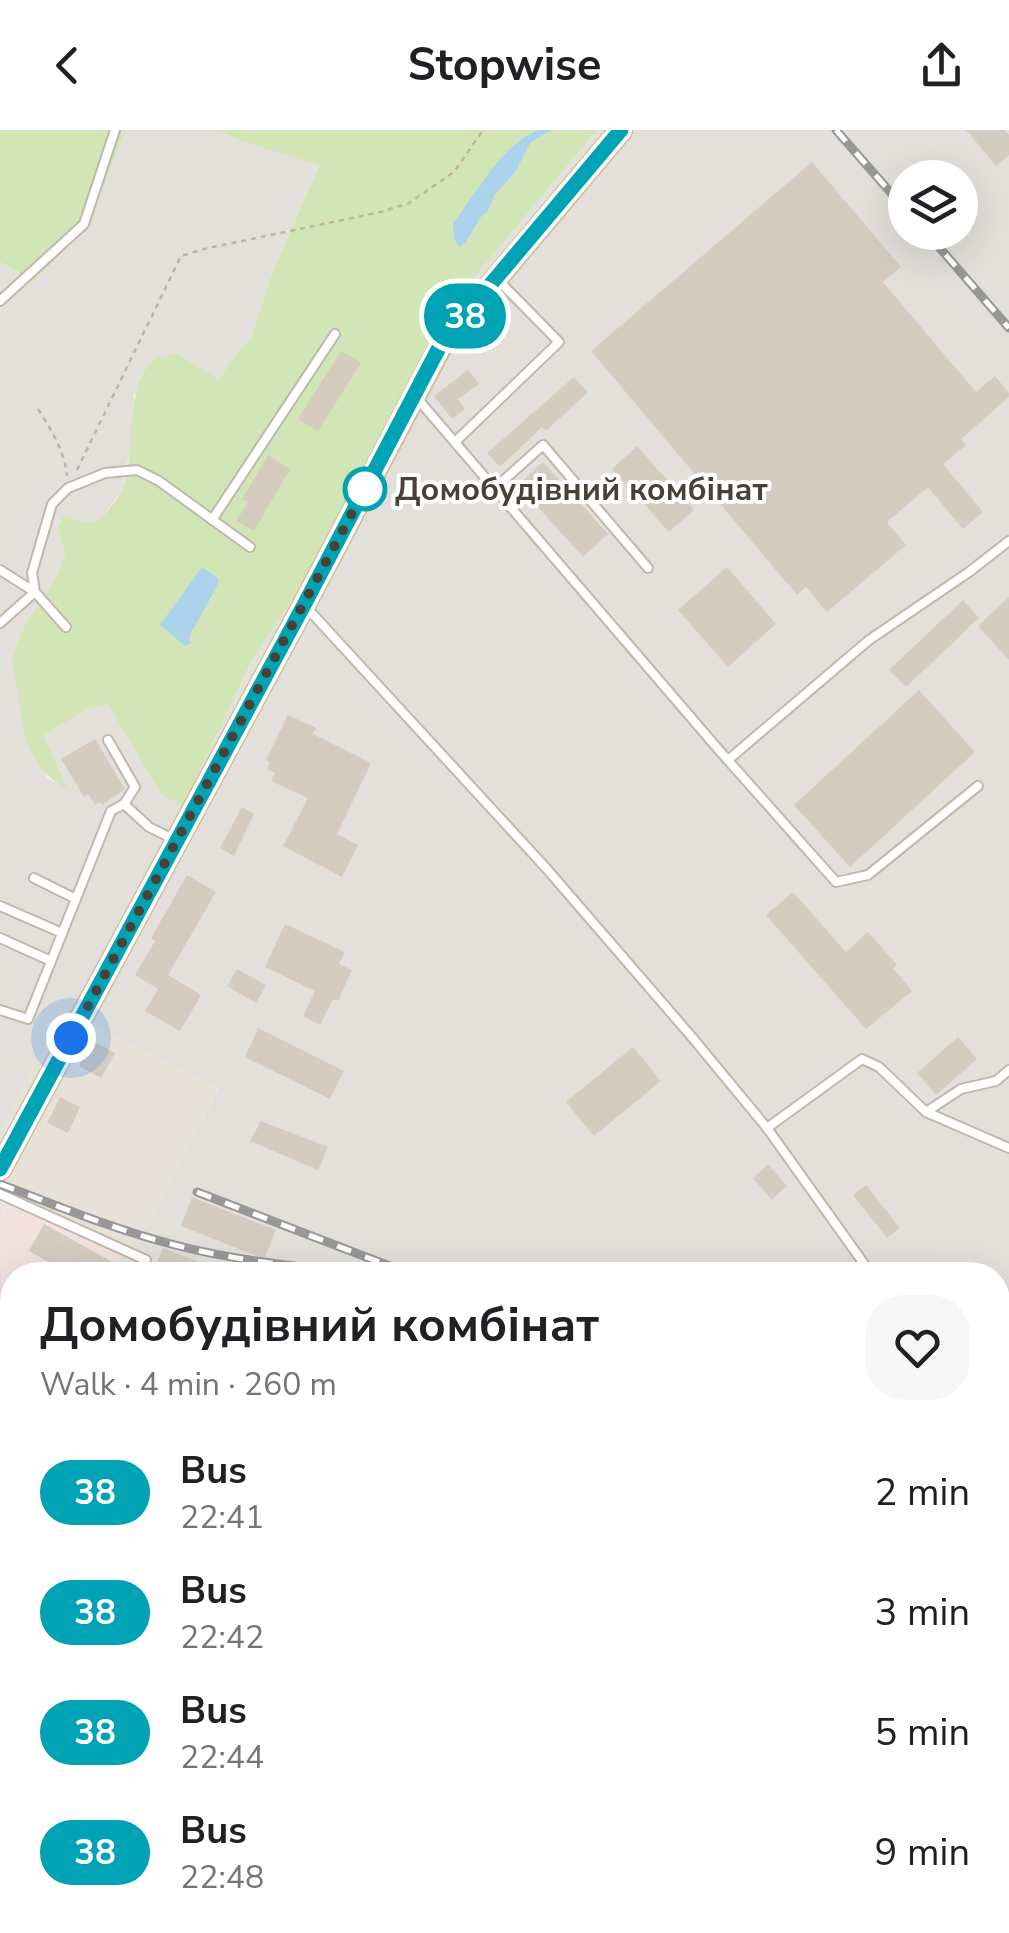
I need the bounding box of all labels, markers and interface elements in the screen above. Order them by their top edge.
text: Stopwise [408,35,601,96]
icon: back [40,38,95,93]
icon: share [914,38,969,93]
map controls [888,160,978,250]
button: layers [888,160,978,250]
line badge: 38 [420,284,510,348]
text: 38 [444,293,486,340]
marker: Домобудівний комбінат [344,468,386,510]
place label: Домобудівний комбінат [395,468,768,511]
your location [46,1013,96,1063]
text: Домобудівний комбінат [40,1292,599,1358]
button: heart [865,1295,970,1400]
text: Walk · 4 min · 260 m [40,1363,337,1406]
text: Bus [180,1445,247,1496]
text: 2 min [875,1467,970,1518]
text: 38 [74,1469,116,1516]
text: 22:41 [180,1496,264,1539]
text: Bus [180,1565,247,1616]
text: 3 min [875,1587,970,1638]
text: 38 [74,1589,116,1636]
text: 22:42 [180,1616,264,1659]
text: Bus [180,1685,247,1736]
text: 5 min [875,1707,970,1758]
text: 38 [74,1709,116,1756]
text: 22:44 [180,1736,264,1779]
text: Bus [180,1805,247,1856]
text: 9 min [875,1827,970,1878]
text: 38 [74,1829,116,1876]
text: 22:48 [180,1856,264,1899]

